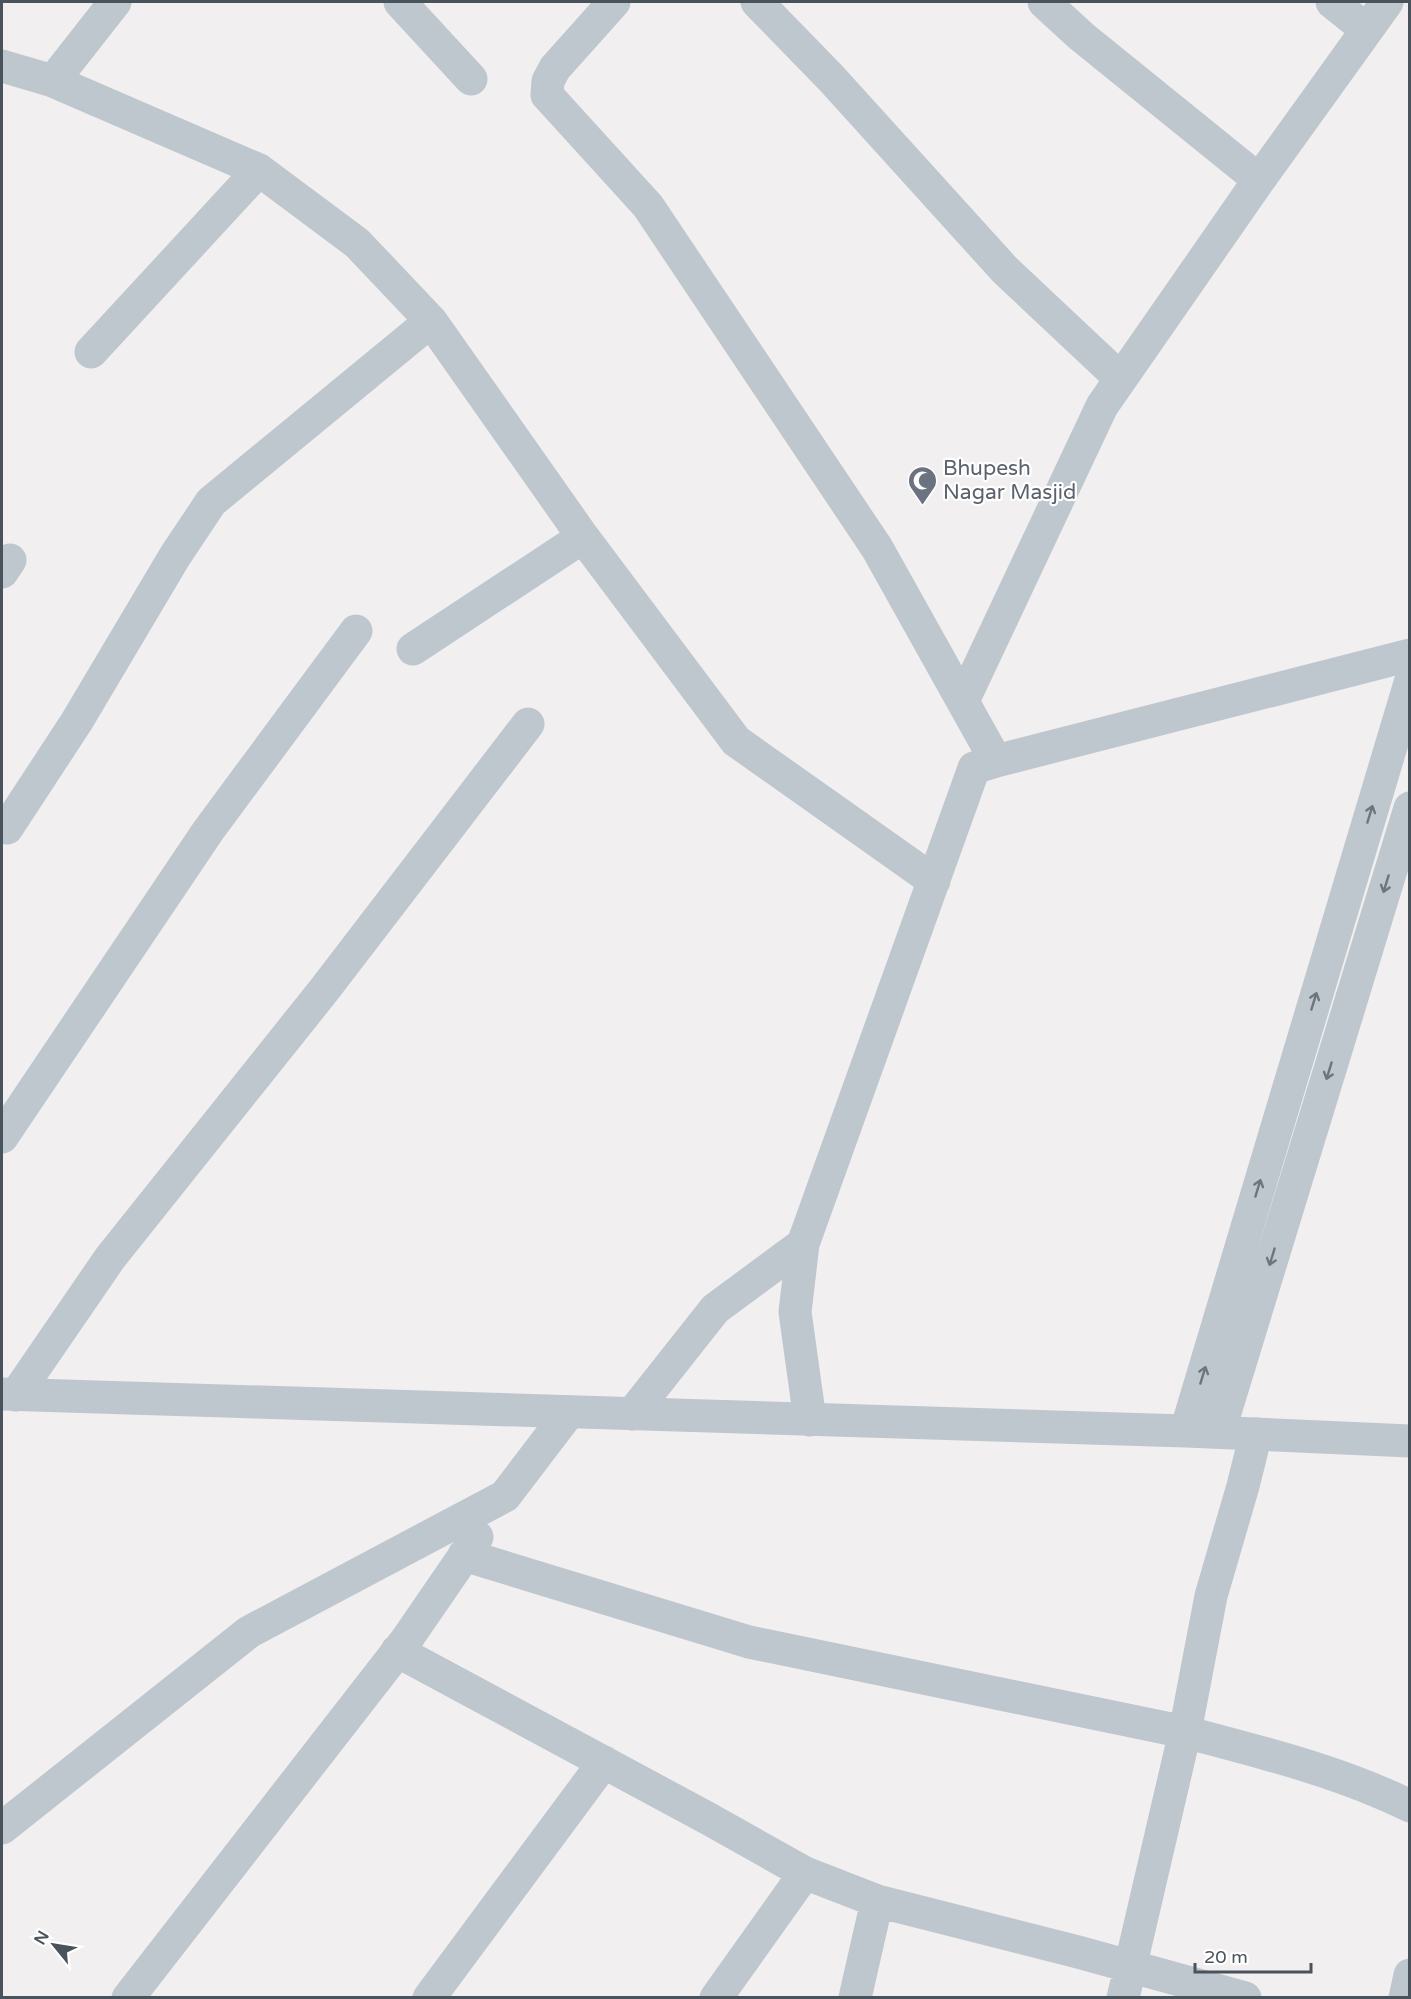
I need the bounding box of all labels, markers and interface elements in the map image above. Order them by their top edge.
place label: Bhupesh Nagar Masjid [943,456,1076,505]
mosque icon: Bhupesh Nagar Masjid [906,464,938,506]
one-way arrow [1365,805,1376,824]
one-way arrow [1380,874,1391,893]
one-way arrow [1309,992,1320,1011]
one-way arrow [1323,1061,1334,1080]
one-way arrow [1253,1179,1264,1198]
one-way arrow [1266,1247,1277,1266]
one-way arrow [1198,1366,1209,1385]
north arrow [24,1915,84,1975]
text: N [30,1927,54,1949]
scale bar [1195,1936,1310,1974]
text: 20 m [1204,1946,1248,1968]

